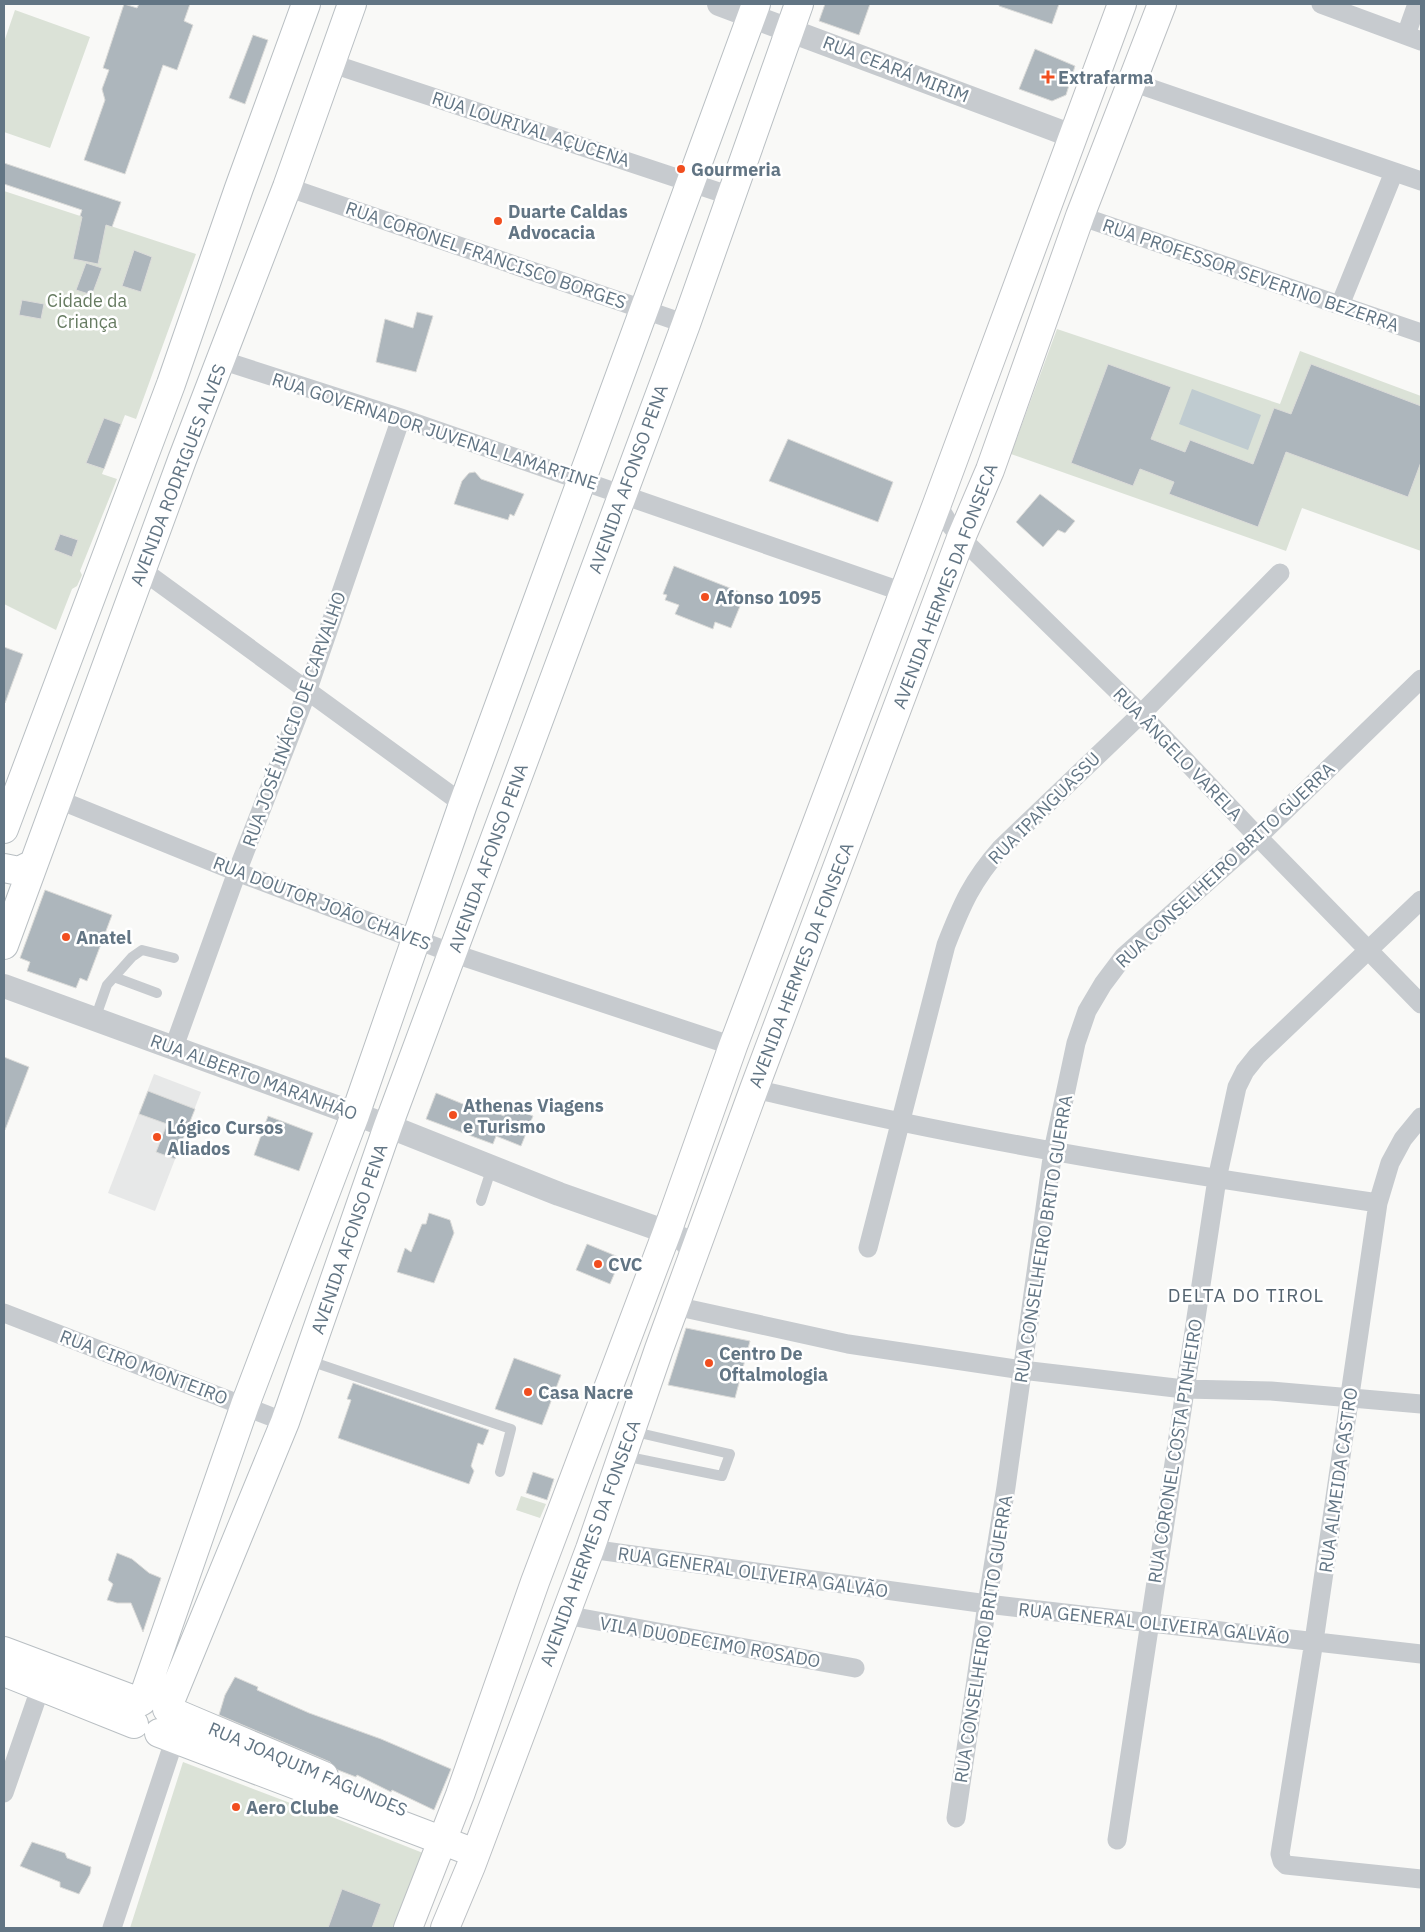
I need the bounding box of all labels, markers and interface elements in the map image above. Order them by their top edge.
street label: RUA CEARÁ MIRIM [820,31,972,107]
place label: Extrafarma [1058,66,1154,89]
marker: Extrafarma [1042,71,1054,83]
street label: RUA LOURIVAL AÇUCENA [429,86,633,172]
place label: Gourmeria [691,158,781,181]
marker: Gourmeria [675,163,687,175]
street label: RUA CORONEL FRANCISCO BORGES [343,196,629,314]
place label: Duarte Caldas Advocacia [508,200,628,244]
street label: RUA PROFESSOR SEVERINO BEZERRA [1100,213,1403,337]
marker: Duarte Caldas Advocacia [492,215,504,227]
park label: Cidade da Criança [47,289,128,333]
street label: AVENIDA RODRIGUES ALVES [125,361,231,589]
street label: RUA GOVERNADOR JUVENAL LAMARTINE [269,367,601,495]
street label: AVENIDA AFONSO PENA [583,381,673,577]
street label: AVENIDA HERMES DA FONSECA [888,460,1003,712]
place label: Afonso 1095 [715,586,822,609]
street label: RUA JOSÉ INÁCIO DE CARVALHO [237,588,351,850]
marker: Afonso 1095 [699,591,711,603]
street label: RUA ÂNGELO VARELA [1108,683,1248,826]
street label: RUA IPANGUASSU [983,747,1105,869]
street label: RUA CONSELHEIRO BRITO GUERRA [1111,757,1340,973]
street label: AVENIDA AFONSO PENA [443,760,533,956]
street label: AVENIDA HERMES DA FONSECA [744,839,859,1091]
street label: RUA DOUTOR JOÃO CHAVES [210,851,434,955]
place label: Anatel [76,926,132,949]
marker: Anatel [60,931,72,943]
street label: RUA ALBERTO MARANHÃO [147,1029,361,1125]
street label: RUA CONSELHEIRO BRITO GUERRA [1009,1093,1077,1385]
place label: Athenas Viagens e Turismo [463,1094,604,1138]
marker: Athenas Viagens e Turismo [447,1109,459,1121]
place label: Lógico Cursos Aliados [167,1116,283,1160]
marker: Lógico Cursos Aliados [151,1131,163,1143]
street label: AVENIDA AFONSO PENA [306,1140,393,1337]
place label: CVC [608,1253,643,1276]
marker: CVC [592,1258,604,1270]
district label: DELTA DO TIROL [1168,1283,1324,1307]
street label: RUA CORONEL COSTA PINHEIRO [1143,1317,1207,1585]
street label: RUA CIRO MONTEIRO [57,1324,231,1410]
place label: Centro De Oftalmologia [719,1342,828,1386]
marker: Centro De Oftalmologia [703,1357,715,1369]
place label: Casa Nacre [538,1381,633,1404]
marker: Casa Nacre [522,1386,534,1398]
street label: RUA ALMEIDA CASTRO [1314,1386,1362,1574]
street label: AVENIDA HERMES DA FONSECA [535,1416,646,1670]
street label: RUA CONSELHEIRO BRITO GUERRA [949,1493,1017,1785]
street label: RUA GENERAL OLIVEIRA GALVÃO [616,1542,890,1602]
street label: RUA GENERAL OLIVEIRA GALVÃO [1017,1597,1291,1649]
street label: VILA DUODECIMO ROSADO [598,1611,822,1673]
street label: RUA JOAQUIM FAGUNDES [205,1717,411,1821]
place label: Aero Clube [246,1796,339,1819]
marker: Aero Clube [230,1801,242,1813]

